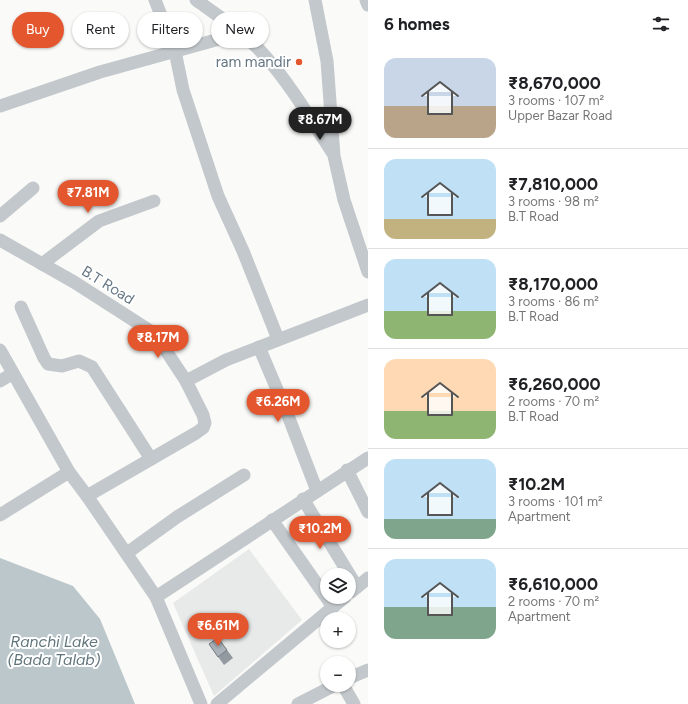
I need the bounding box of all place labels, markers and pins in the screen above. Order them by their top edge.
place label: ram mandir [216,53,291,71]
marker: ram mandir [294,57,304,67]
pin: ₹8.67M [287,107,353,141]
pin: ₹7.81M [55,180,121,214]
pin: ₹8.17M [125,325,191,359]
pin: ₹6.26M [245,389,311,423]
pin: ₹10.2M [287,516,353,550]
pin: ₹6.61M [185,613,251,647]

